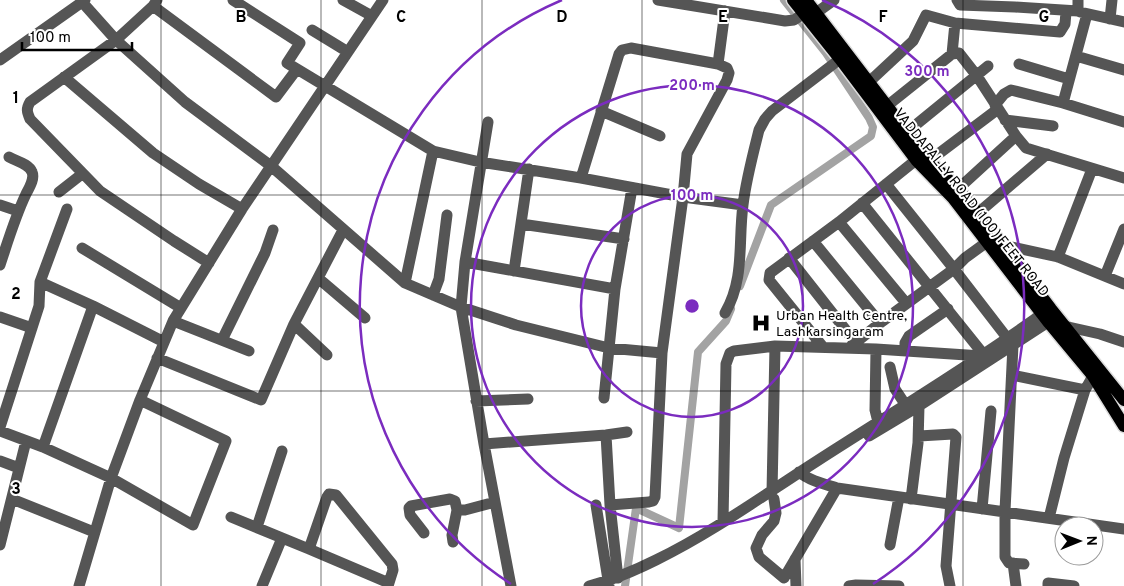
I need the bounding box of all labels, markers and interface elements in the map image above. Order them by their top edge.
text: B [235,8,247,28]
text: C [396,8,406,28]
text: D [556,8,568,28]
text: E [718,8,728,28]
text: F [878,8,888,28]
text: G [1039,8,1049,28]
scale bar [22,20,132,52]
text: 100 m [30,29,71,48]
text: 300 m [904,63,950,82]
text: 200 m [669,77,715,96]
text: 1 [13,89,19,109]
street label: VADDAPALLY ROAD (100) FEET ROAD [890,105,1052,301]
text: 100 m [671,187,713,206]
text: 2 [11,285,21,305]
centre of rings [683,297,701,315]
place label: Urban Health Centre, Lashkarsingaram [776,308,907,341]
hospital icon: Urban Health Centre, Lashkarsingaram [750,312,772,334]
text: 3 [11,480,21,500]
north arrow [1054,516,1104,566]
text: N [1082,536,1099,546]

